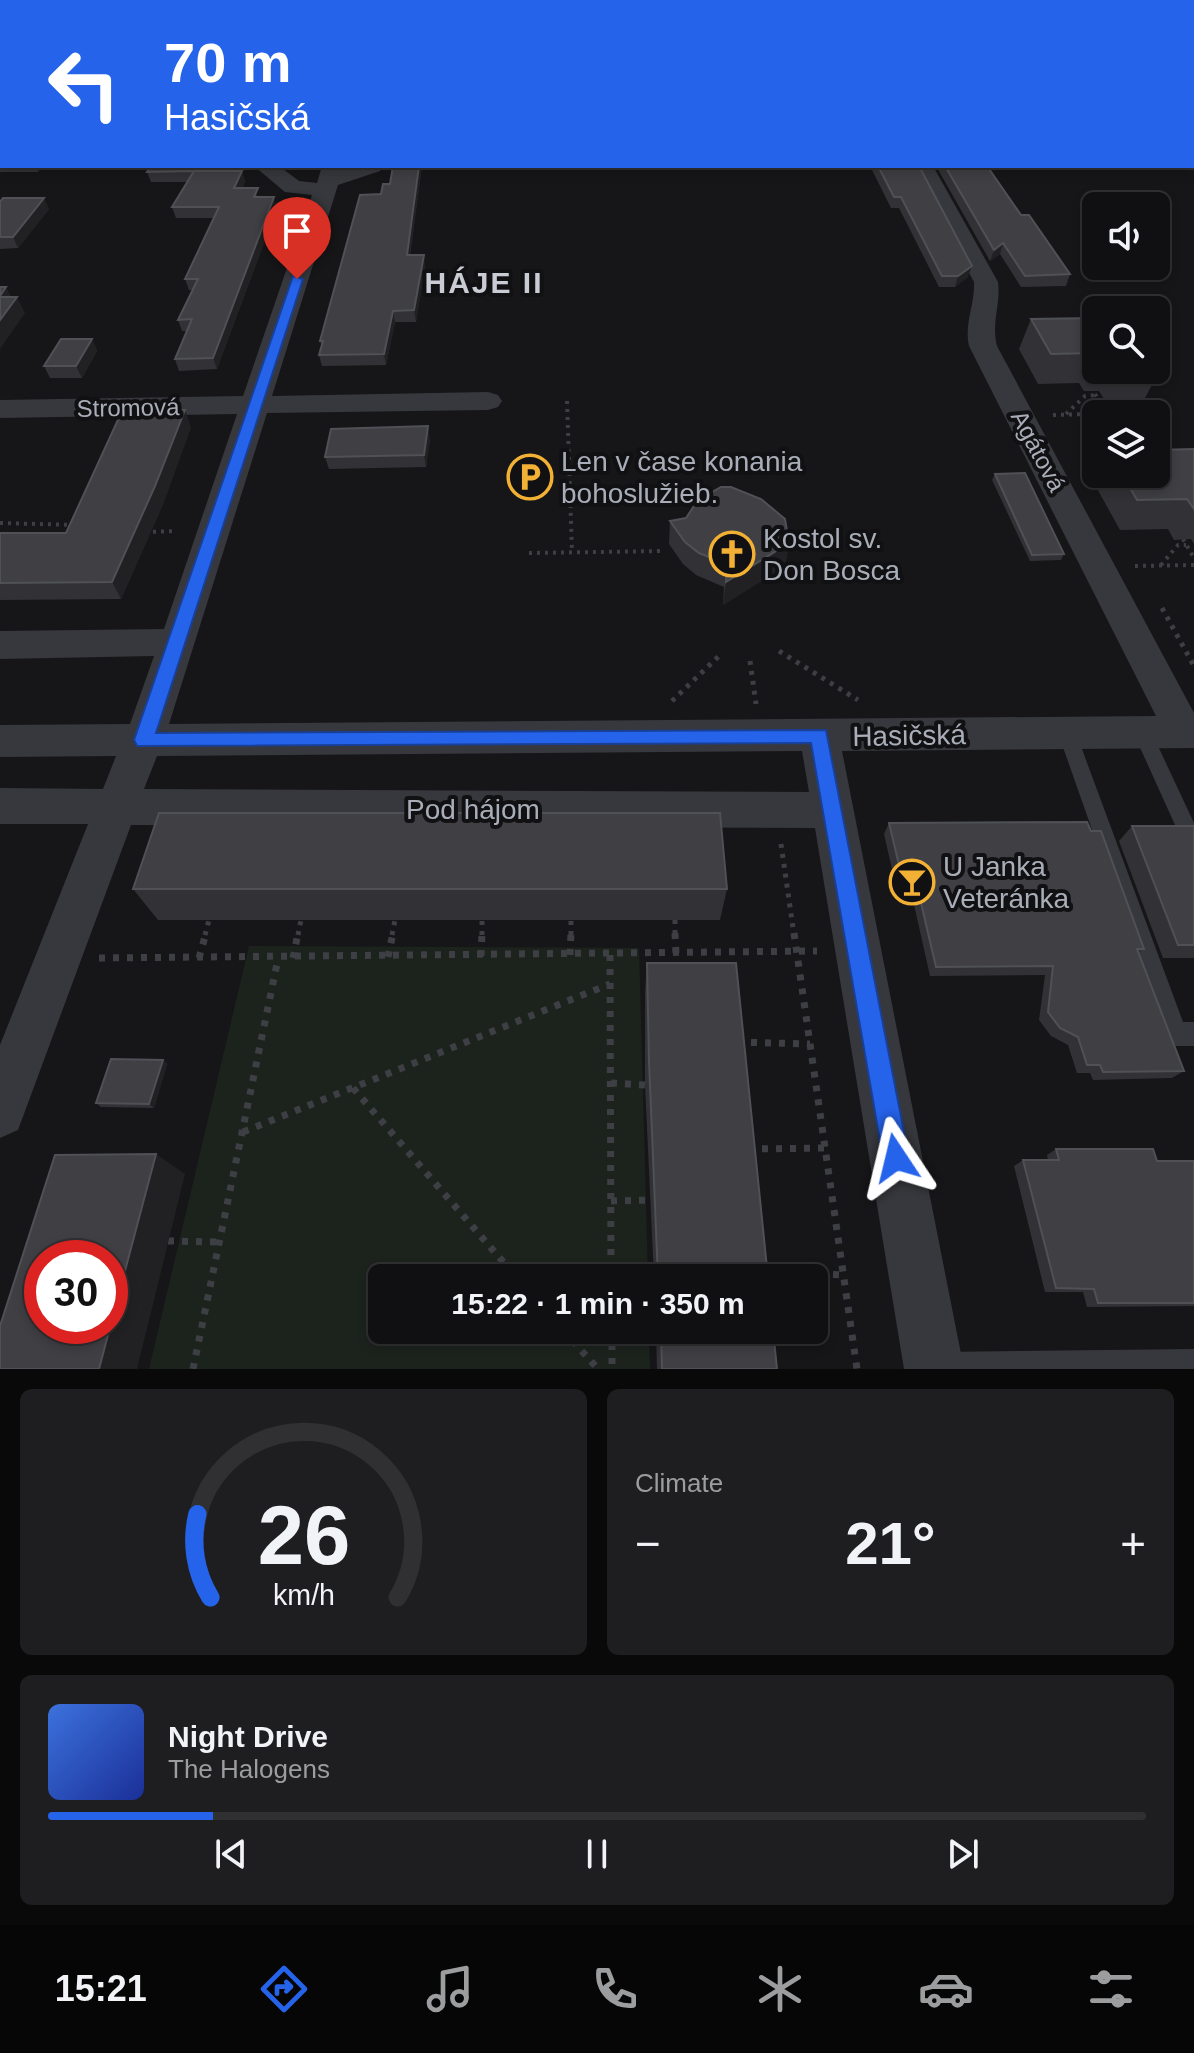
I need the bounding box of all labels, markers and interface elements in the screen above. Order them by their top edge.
text: 70 m [164,31,292,94]
icon: left [32,32,136,136]
text: Hasičská [164,97,310,138]
map controls [1082,192,1170,488]
button: sound [1082,192,1170,280]
pin [263,197,331,279]
icon: arrive [275,209,319,253]
district label: HÁJE II [424,266,544,299]
button: search [1082,296,1170,384]
street label: Stromová [76,393,180,422]
button: layers [1082,400,1170,488]
street label: Agátová [1006,406,1071,497]
place label: Len v čase konania bohoslužieb. [561,446,803,509]
parking icon: Len v čase konania bohoslužieb. [506,453,554,501]
place label: Kostol sv. Don Bosca [763,523,900,586]
church icon: Kostol sv. Don Bosca [708,530,756,578]
street label: Hasičská [852,719,966,752]
street label: Pod hájom [406,794,540,825]
place label: U Janka Veteránka [943,851,1070,914]
bar icon: U Janka Veteránka [888,858,936,906]
position arrow [854,1116,938,1200]
speed limit sign: 30 [24,1240,128,1344]
text: 15:22 · 1 min · 350 m [451,1287,745,1320]
text: Climate [635,1468,723,1498]
text: 26 [257,1489,350,1582]
text: 21° [845,1510,936,1577]
text: − [635,1519,661,1568]
text: + [1120,1519,1146,1568]
text: km/h [273,1579,334,1611]
text: Night Drive [168,1720,328,1753]
text: The Halogens [168,1754,330,1784]
icon: previous [209,1832,253,1876]
icon: pause [575,1832,619,1876]
icon: next [941,1832,985,1876]
icon: directions [256,1961,312,2017]
icon: music [422,1961,478,2017]
icon: phone [587,1961,643,2017]
icon: climate [752,1961,808,2017]
icon: car [918,1961,974,2017]
icon: filters [1083,1961,1139,2017]
text: 15:21 [55,1968,147,2009]

